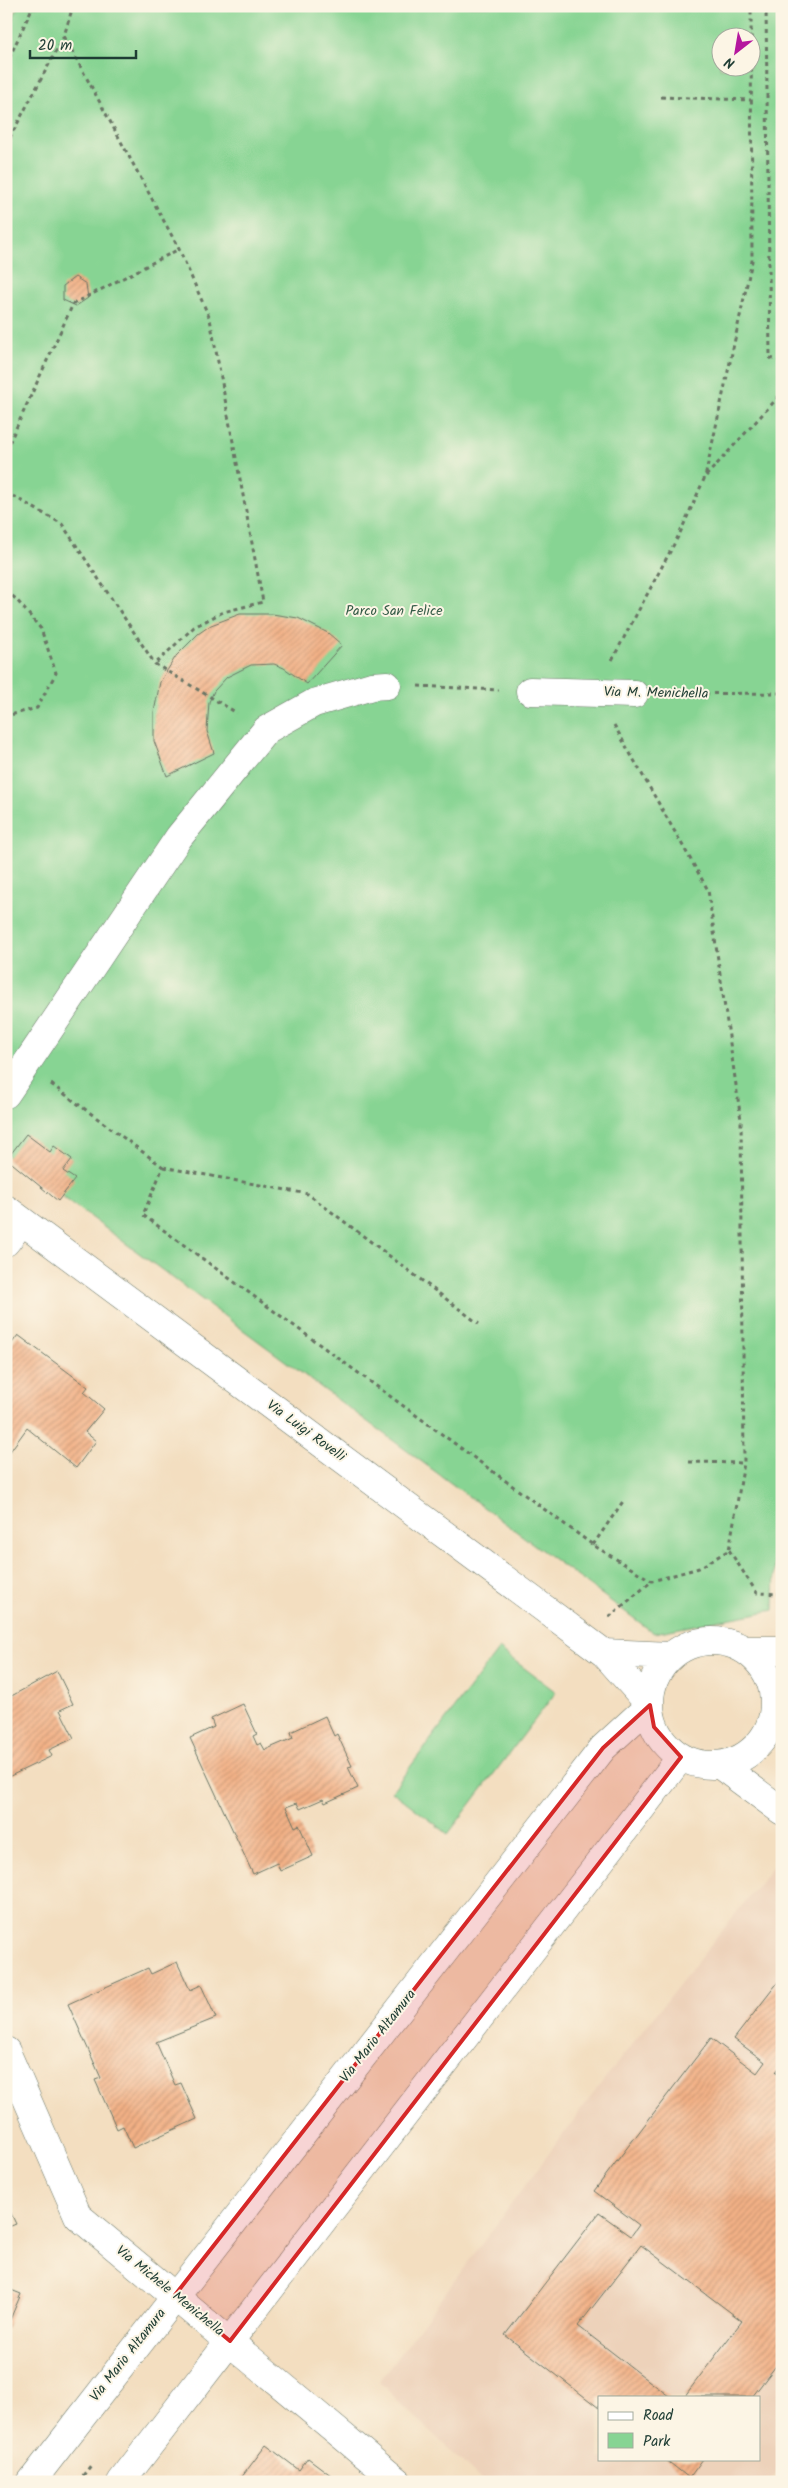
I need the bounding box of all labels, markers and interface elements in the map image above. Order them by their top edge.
scale bar [30,28,136,60]
north arrow [710,28,760,78]
text: 20 m [38,34,72,58]
text: N [720,50,739,74]
park label: Parco San Felice [346,600,443,622]
street label: Via M. Menichella [604,681,708,705]
street label: Via Luigi Rovelli [262,1395,351,1468]
street label: Via Mario Altamura [334,1985,422,2087]
street label: Via Michele Menichella [111,2240,229,2342]
street label: Via Mario Altamura [84,2304,172,2406]
legend [598,2396,760,2460]
text: Road [643,2404,674,2428]
text: Park [643,2430,671,2454]

